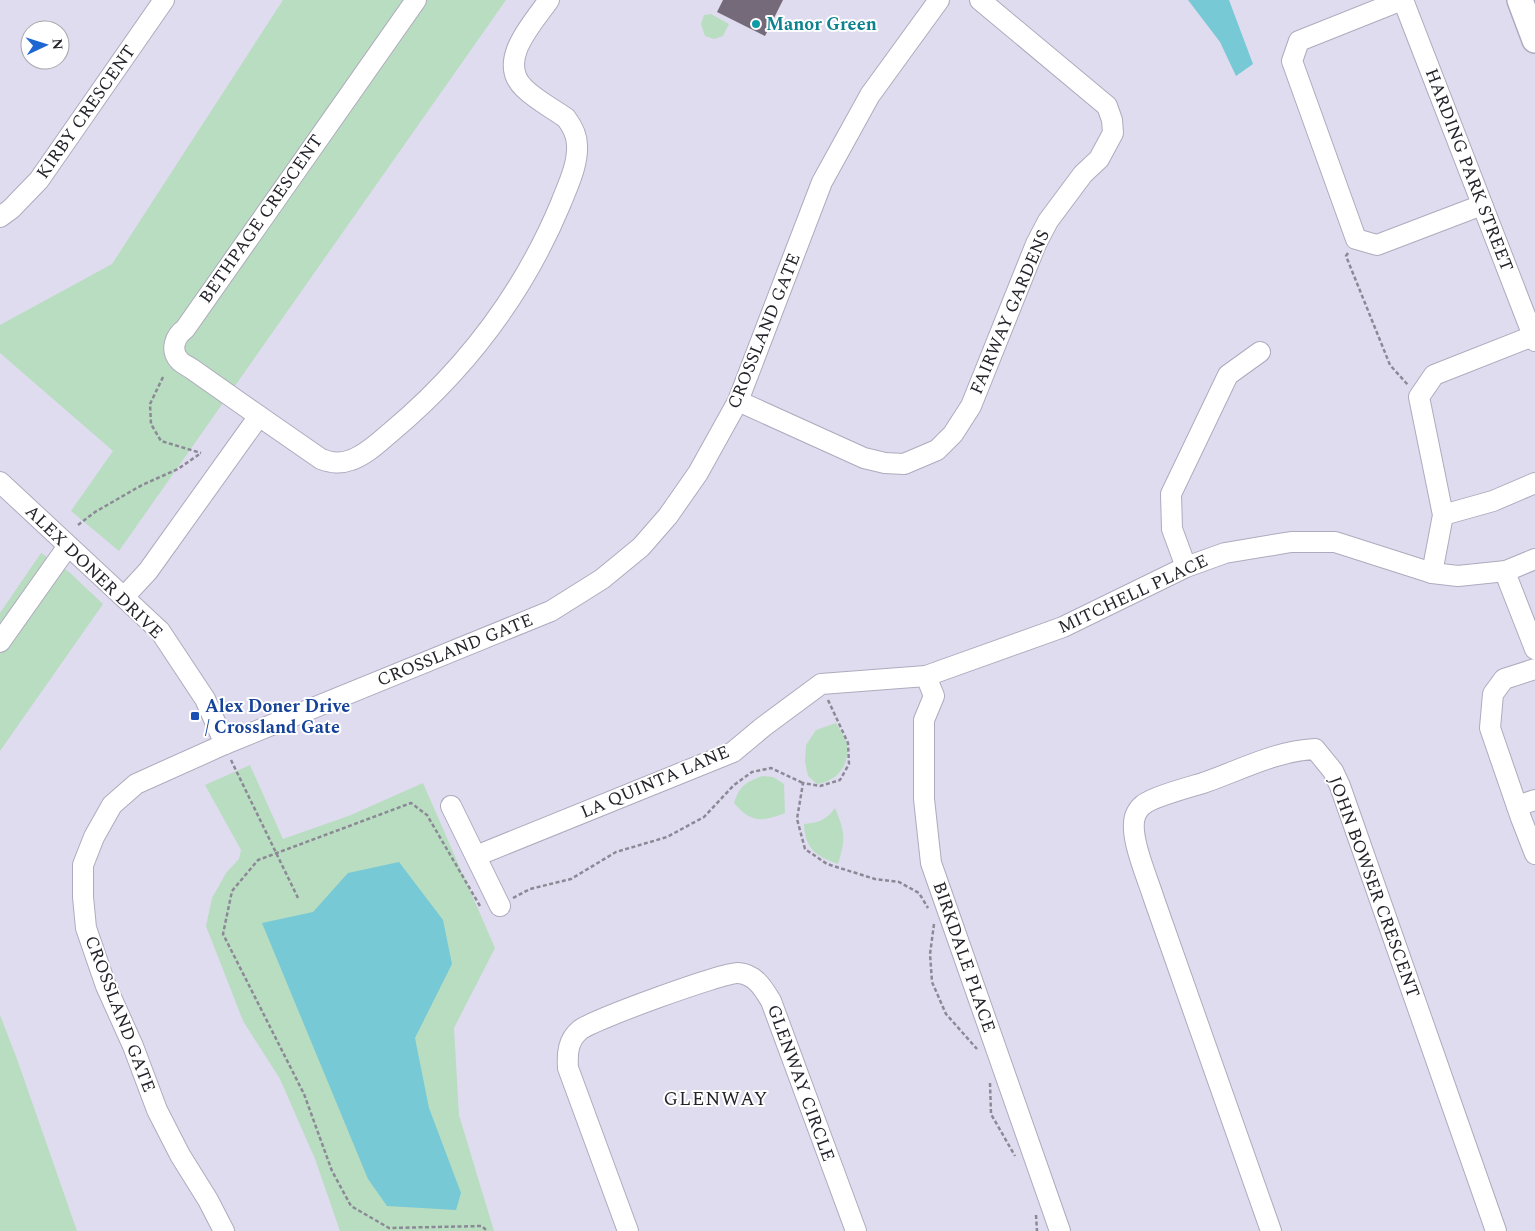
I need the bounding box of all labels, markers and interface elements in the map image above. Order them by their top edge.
place label: Manor Green [766,11,877,38]
marker: Manor Green [750,18,762,30]
north arrow [20,20,70,70]
street label: KIRBY CRESCENT [32,41,140,183]
street label: HARDING PARK STREET [1418,64,1520,276]
street label: BETHPAGE CRESCENT [192,129,330,309]
street label: FAIRWAY GARDENS [963,225,1057,399]
street label: CROSSLAND GATE [720,249,808,413]
street label: ALEX DONER DRIVE [19,499,169,645]
street label: MITCHELL PLACE [1053,547,1213,641]
street label: CROSSLAND GATE [373,606,537,694]
place label: Alex Doner Drive / Crossland Gate [205,693,350,741]
marker: Alex Doner Drive / Crossland Gate [189,710,201,722]
street label: LA QUINTA LANE [576,738,734,826]
street label: JOHN BOWSER CRESCENT [1321,772,1427,1002]
street label: BIRKDALE PLACE [925,878,1003,1036]
street label: CROSSLAND GATE [78,932,162,1096]
street label: GLENWAY CIRCLE [760,1001,842,1165]
district label: GLENWAY [663,1085,769,1114]

